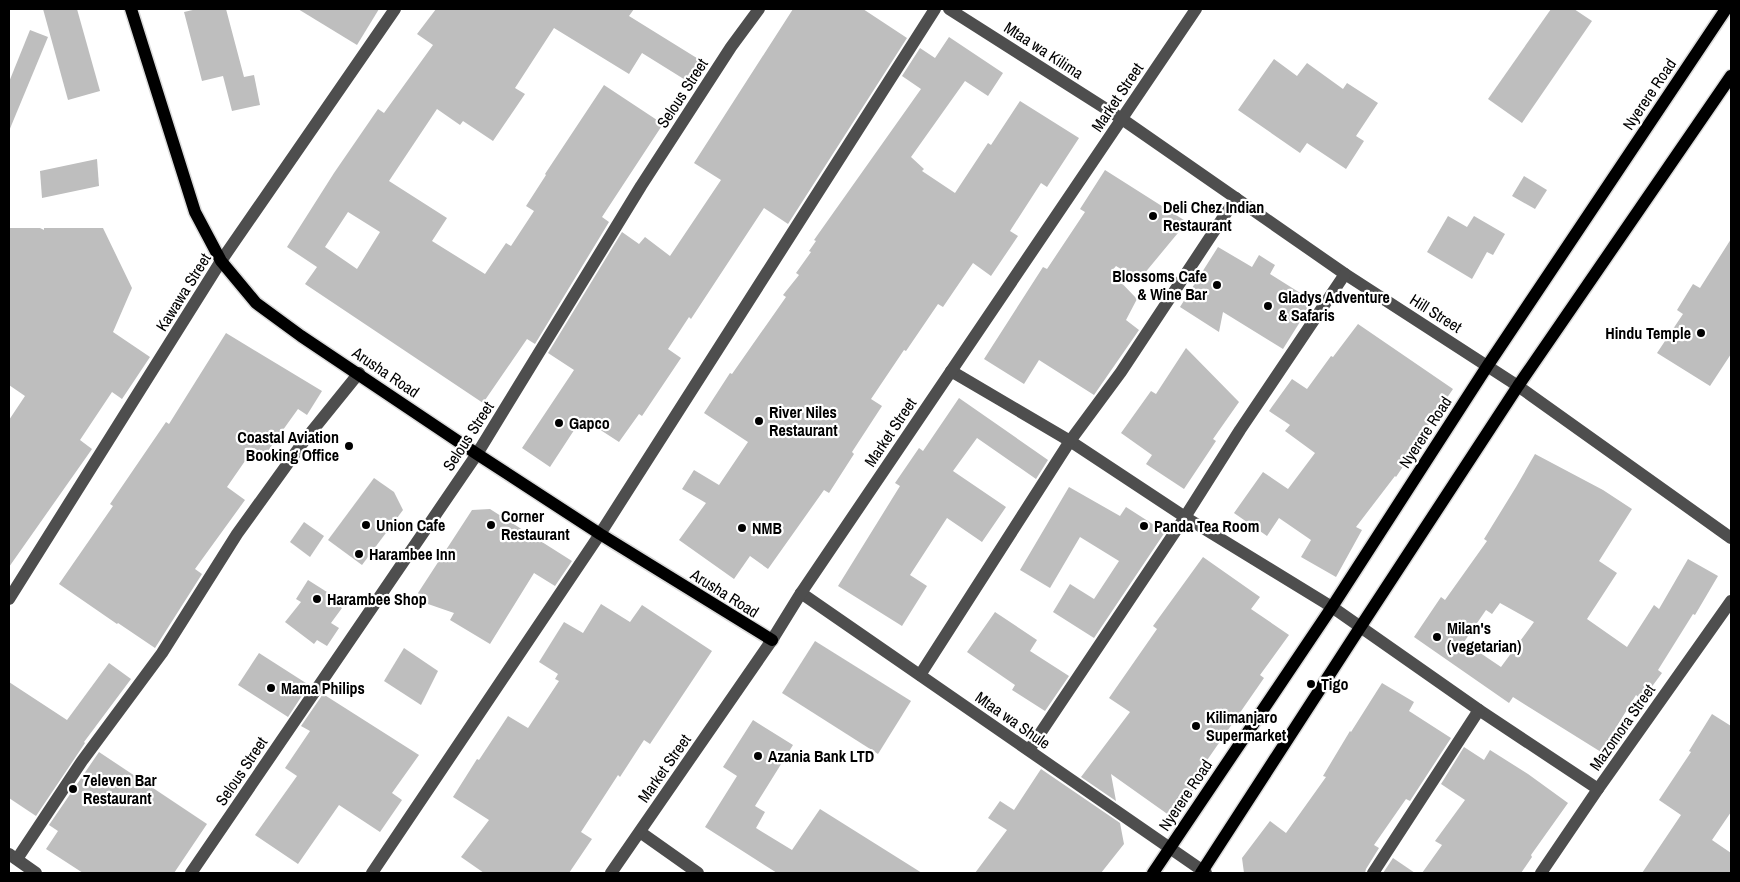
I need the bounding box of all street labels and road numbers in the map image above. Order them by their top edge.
street label: Mtaa wa Kilima [1000,16,1088,84]
street label: Selous Street [651,54,713,132]
street label: Nyerere Road [1617,54,1681,134]
street label: Market Street [1086,58,1148,136]
street label: Kawawa Street [150,248,216,335]
street label: Hill Street [1406,288,1467,338]
street label: Arusha Road [347,341,424,403]
street label: Nyerere Road [1394,392,1456,472]
street label: Market Street [859,393,921,471]
street label: Selous Street [437,397,499,475]
street label: Arusha Road [686,563,763,623]
street label: Mazomora Street [1584,679,1660,775]
street label: Mtaa wa Shule [971,686,1055,754]
street label: Market Street [632,729,696,807]
street label: Selous Street [210,732,272,810]
street label: Nyerere Road [1153,755,1217,835]

